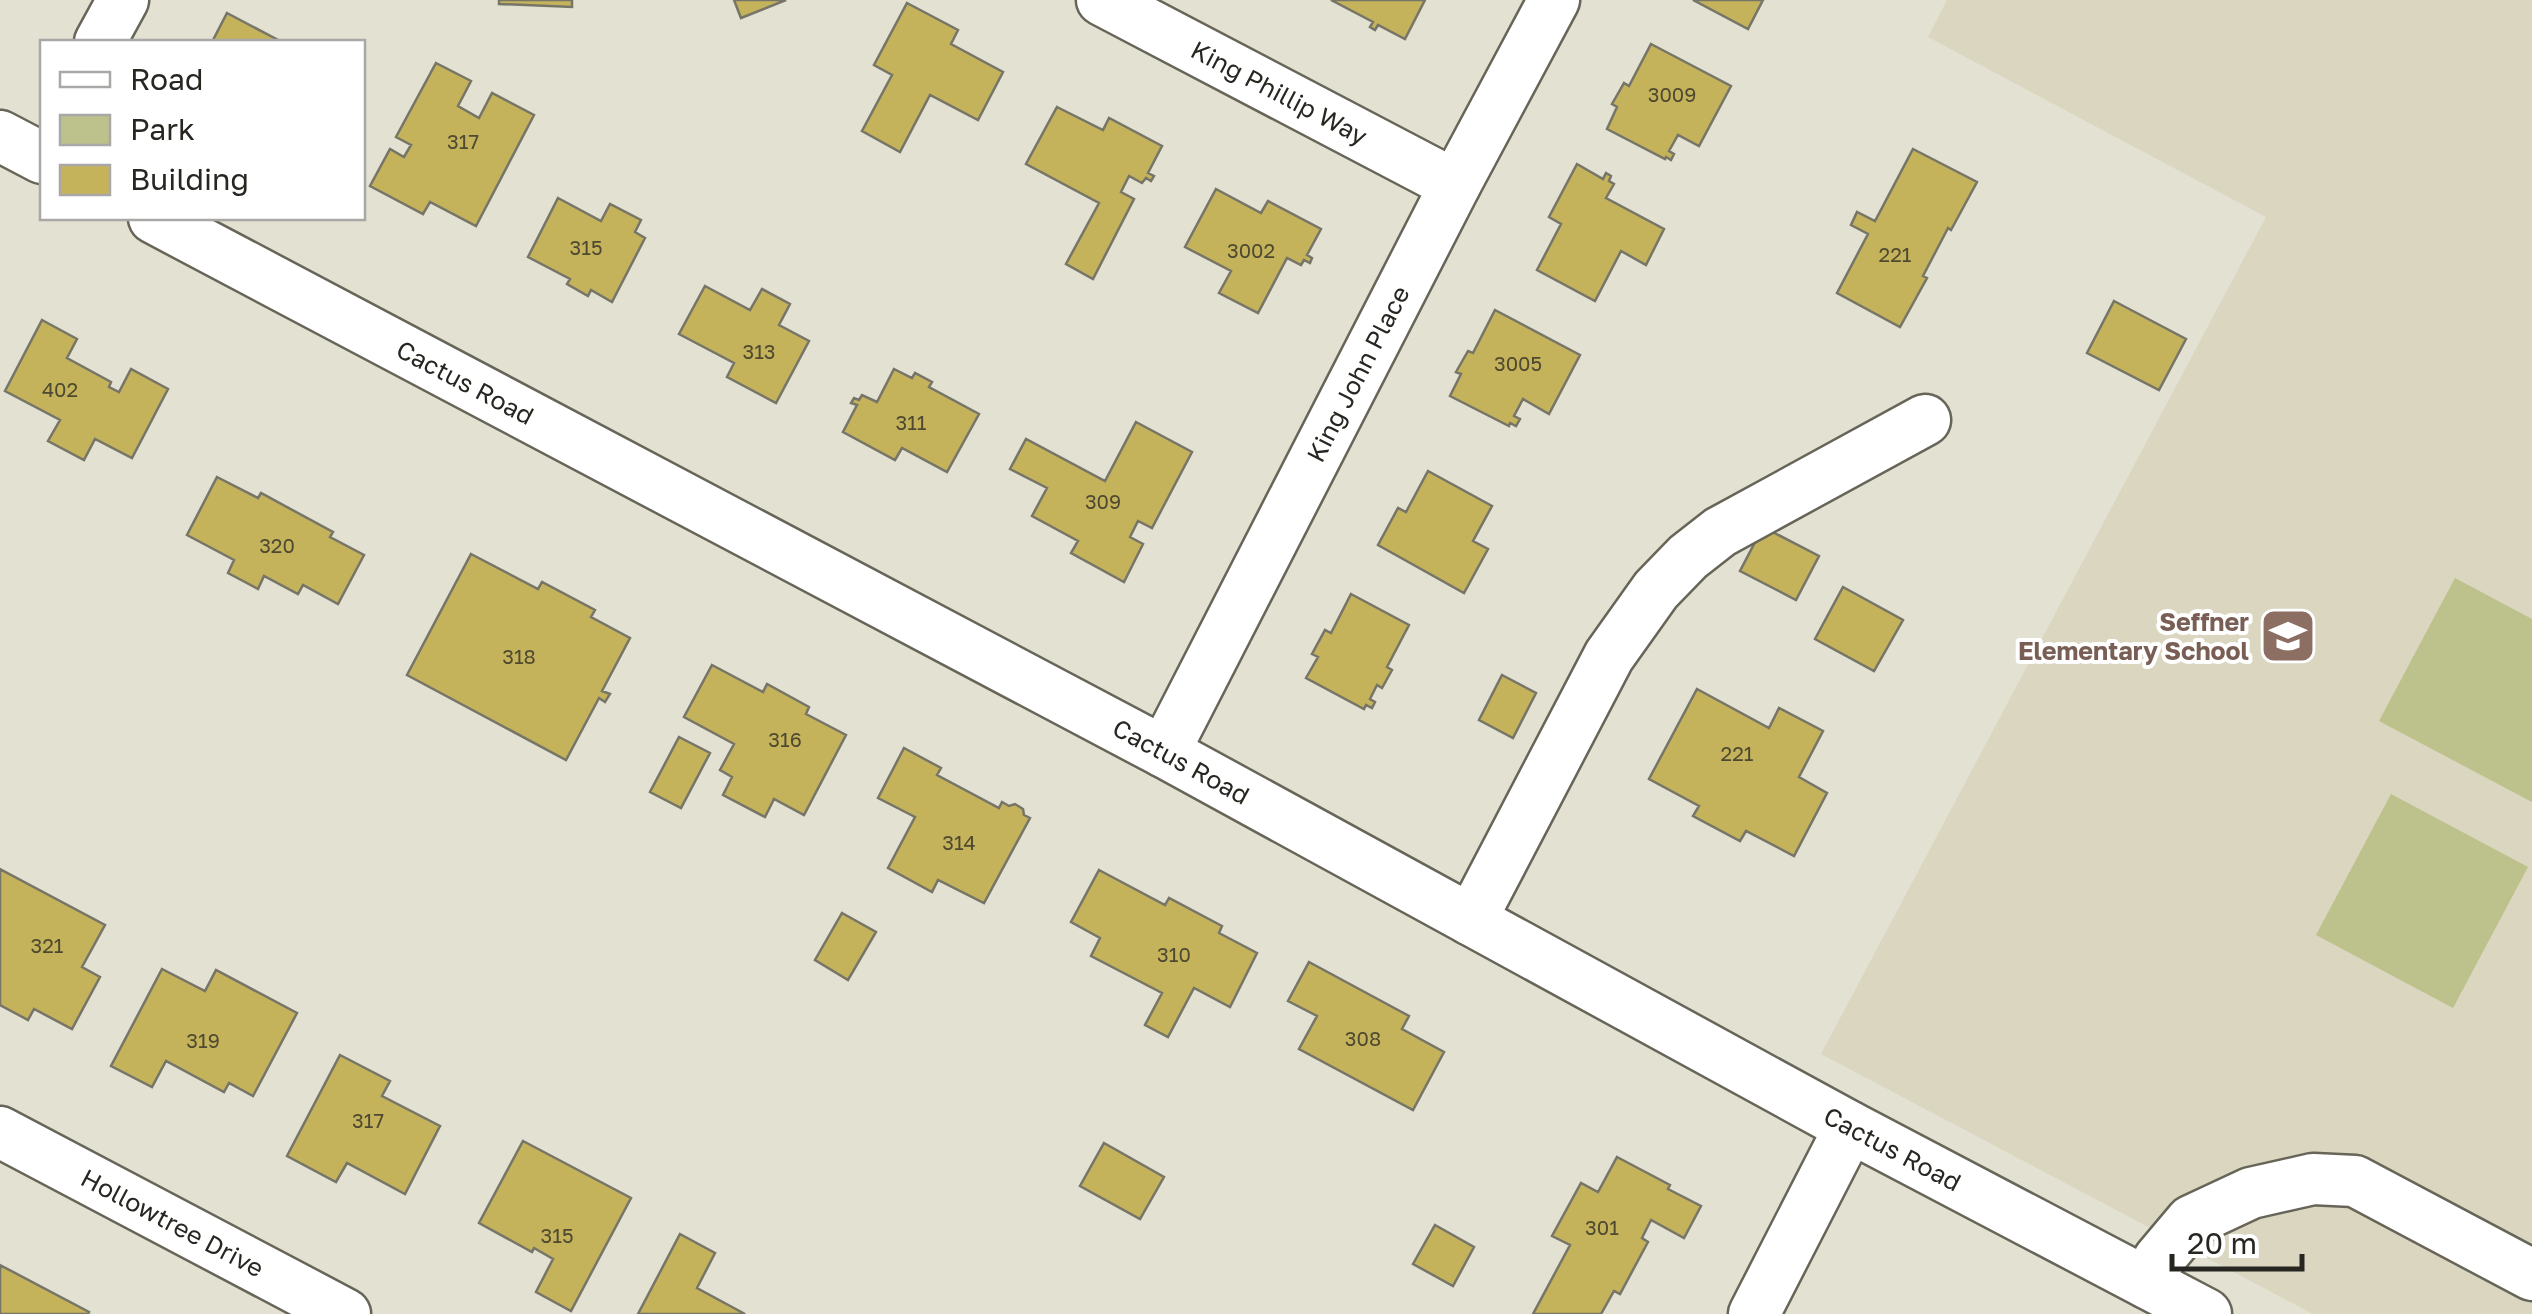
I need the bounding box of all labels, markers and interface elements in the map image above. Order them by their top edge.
street label: King Phillip Way [1186,34,1373,151]
legend [40,40,365,220]
text: Road [130,61,204,97]
house number: 3009 [1648,82,1696,106]
text: Park [130,111,195,147]
house number: 317 [447,129,479,153]
text: Building [130,161,249,197]
house number: 315 [570,235,603,259]
house number: 3002 [1227,238,1275,262]
house number: 221 [1879,242,1912,266]
street label: King John Place [1300,280,1416,467]
street label: Cactus Road [392,333,539,431]
house number: 313 [742,339,776,363]
house number: 3005 [1494,351,1542,375]
house number: 402 [42,377,78,401]
house number: 311 [895,410,927,434]
house number: 309 [1085,489,1121,513]
house number: 320 [259,533,295,557]
place label: Seffner Elementary School [2018,606,2249,666]
school or university icon: Seffner Elementary School [2258,606,2318,666]
house number: 318 [502,644,536,668]
street label: Cactus Road [1108,712,1255,811]
house number: 316 [768,727,802,751]
house number: 221 [1721,741,1754,765]
house number: 314 [942,830,976,854]
house number: 321 [31,933,64,957]
house number: 310 [1157,942,1191,966]
house number: 308 [1345,1026,1381,1050]
house number: 319 [186,1028,220,1052]
street label: Cactus Road [1819,1100,1966,1198]
house number: 317 [352,1108,384,1132]
street label: Hollowtree Drive [76,1162,269,1283]
scale bar [2172,1209,2302,1271]
house number: 301 [1585,1215,1619,1239]
house number: 315 [541,1223,574,1247]
text: 20 m [2187,1225,2257,1261]

